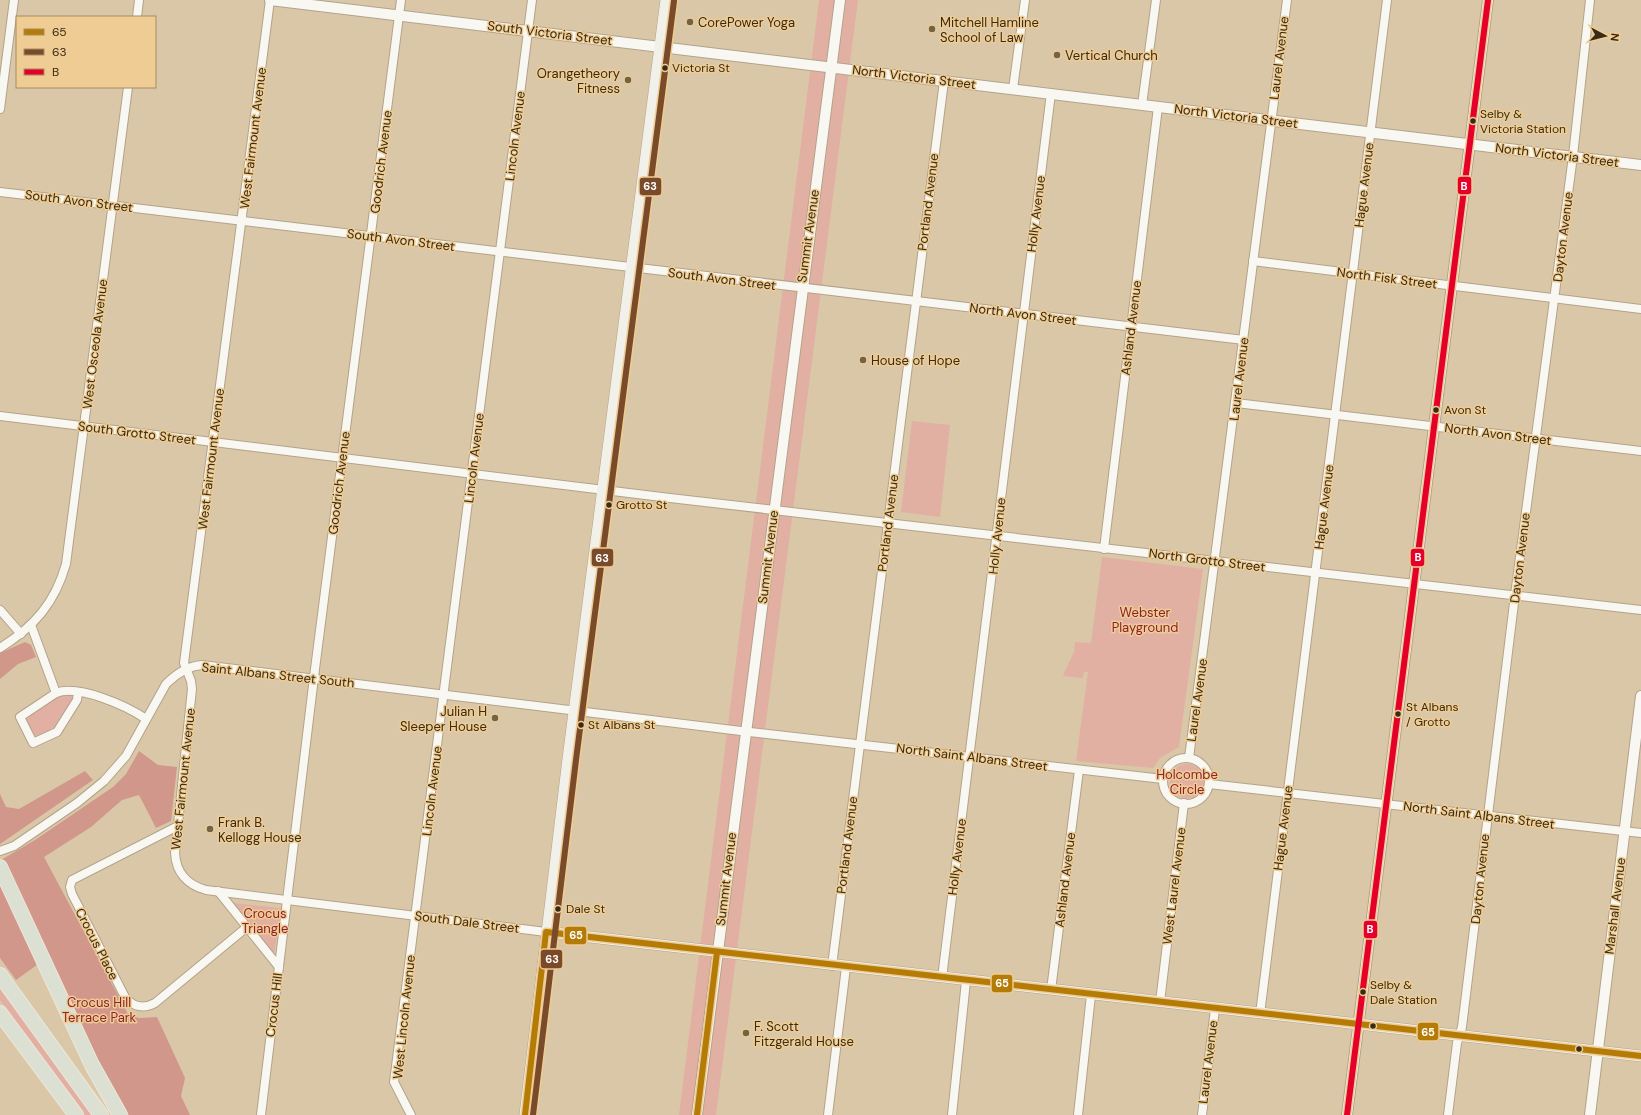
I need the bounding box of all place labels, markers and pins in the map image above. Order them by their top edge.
place label: CorePower Yoga [698,14,795,31]
place label: Mitchell Hamline School of Law [940,14,1039,46]
marker: CorePower Yoga [685,17,695,27]
marker: Mitchell Hamline School of Law [927,24,937,34]
place label: Vertical Church [1065,47,1158,64]
marker: Vertical Church [1052,50,1062,60]
place label: Victoria St [672,60,730,76]
marker: Victoria St [660,63,670,73]
place label: Orangetheory Fitness [537,65,620,97]
marker: Orangetheory Fitness [623,75,633,85]
place label: Selby & Victoria Station [1480,106,1566,137]
marker: Selby & Victoria Station [1468,116,1478,126]
place label: House of Hope [871,352,960,369]
marker: House of Hope [858,355,868,365]
place label: Avon St [1444,402,1487,418]
marker: Avon St [1431,405,1441,415]
place label: Grotto St [616,497,668,513]
marker: Grotto St [604,500,614,510]
place label: St Albans / Grotto [1406,699,1458,730]
place label: Julian H Sleeper House [400,703,487,735]
marker: St Albans / Grotto [1393,709,1403,719]
marker: Julian H Sleeper House [490,713,500,723]
place label: St Albans St [588,717,656,733]
marker: St Albans St [576,720,586,730]
place label: Frank B. Kellogg House [218,814,302,846]
marker: Frank B. Kellogg House [205,824,215,834]
place label: Dale St [566,901,605,917]
marker: Dale St [553,904,563,914]
place label: Selby & Dale Station [1370,977,1437,1008]
marker: Selby & Dale Station [1358,987,1368,997]
place label: F. Scott Fitzgerald House [754,1018,854,1050]
unlabelled marker [1368,1021,1378,1031]
marker: F. Scott Fitzgerald House [741,1028,751,1038]
unlabelled marker [1574,1044,1584,1054]

